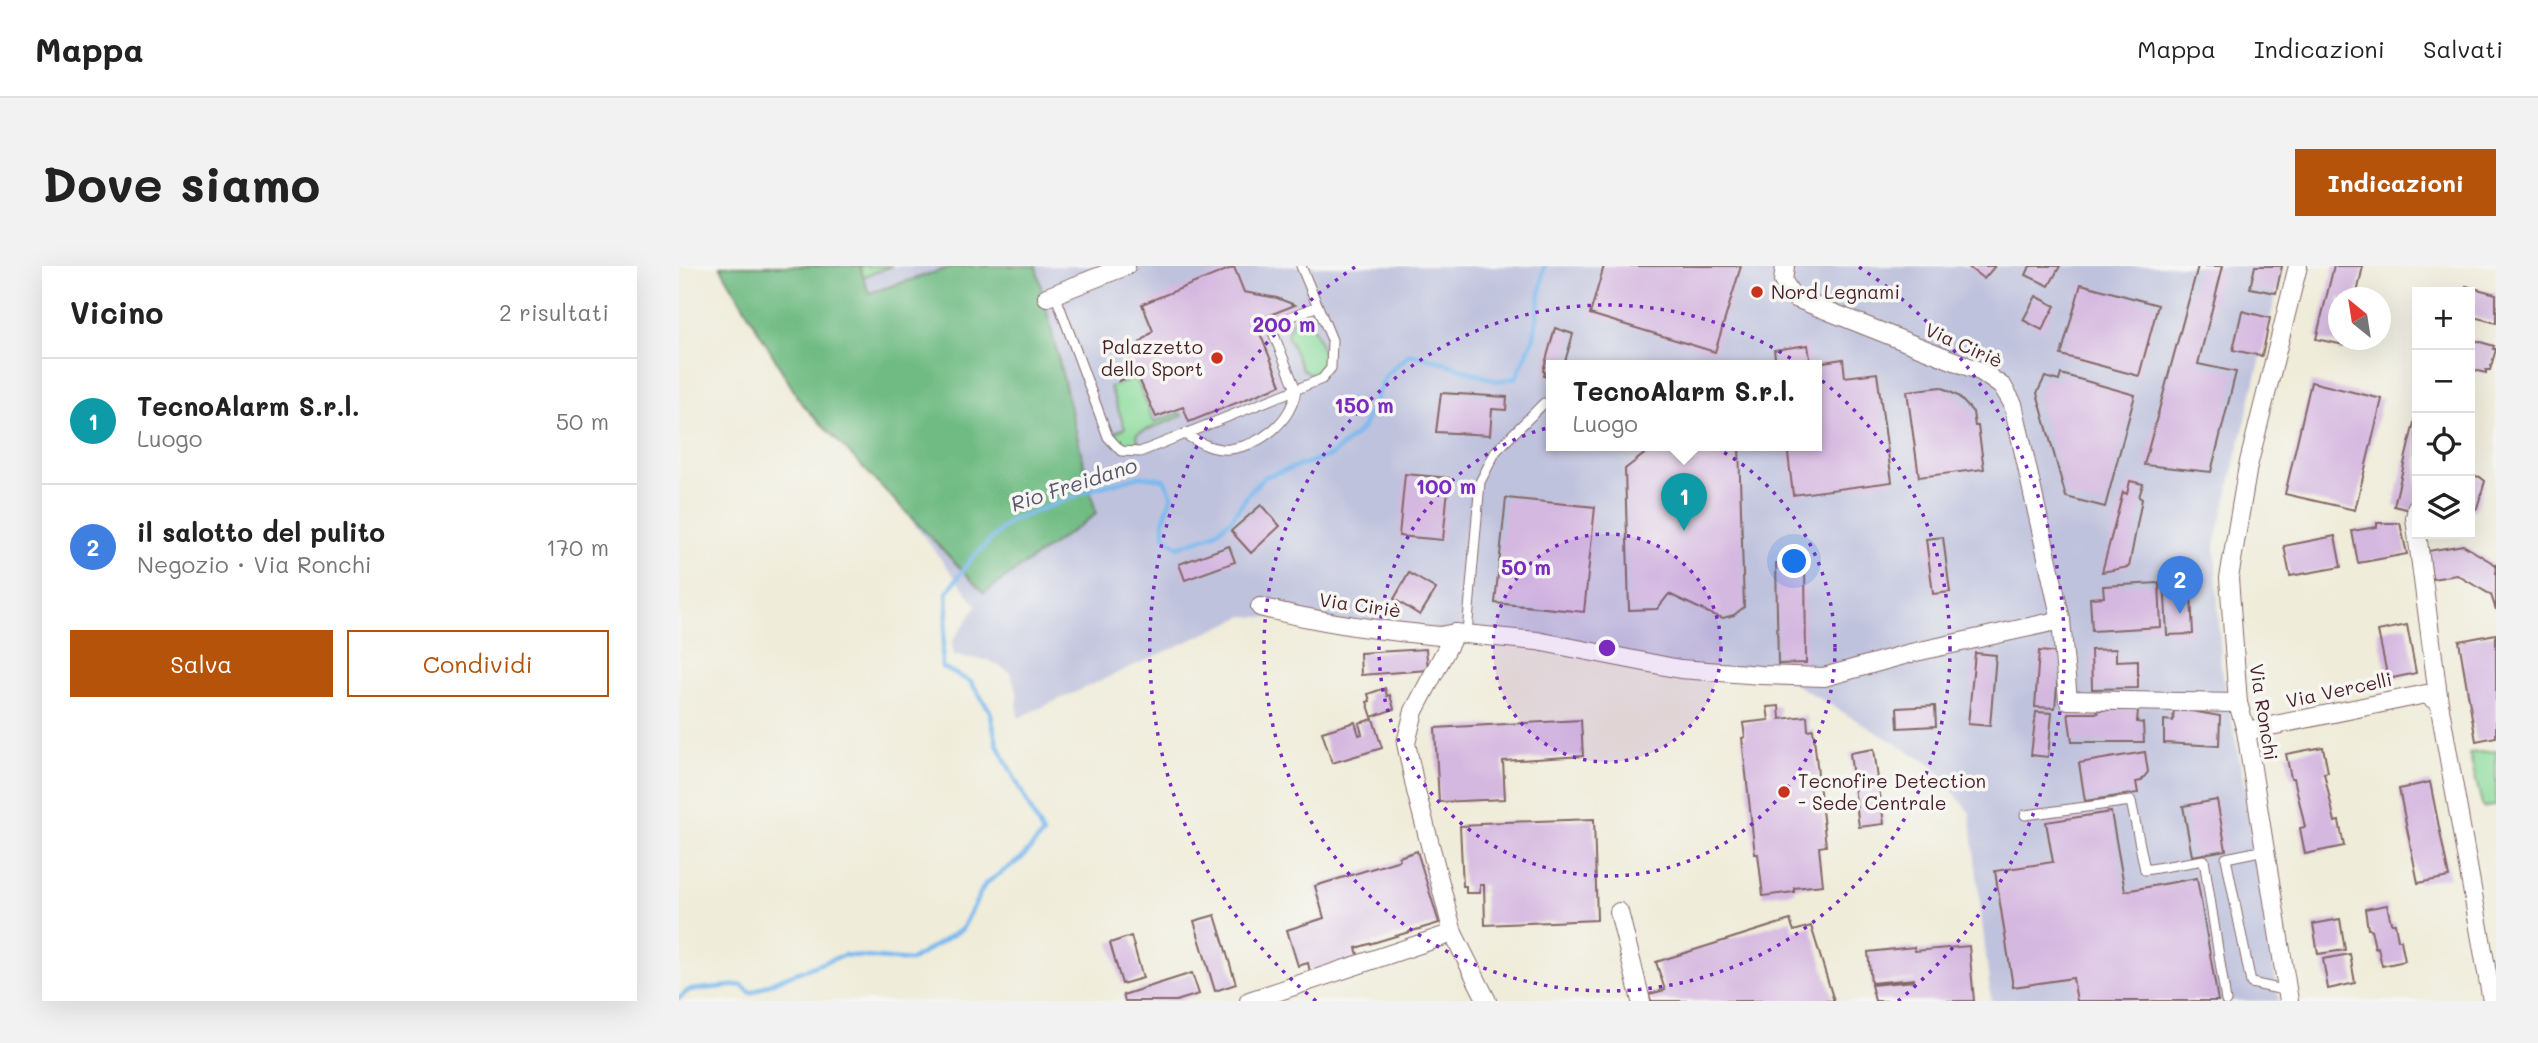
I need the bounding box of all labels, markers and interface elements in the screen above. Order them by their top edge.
text: Mappa [35,27,144,70]
text: Mappa [2137,33,2216,64]
text: Indicazioni [2254,33,2385,64]
text: Salvati [2423,33,2503,64]
button: Indicazioni [2295,149,2496,216]
text: Dove siamo [42,151,320,214]
place label: Nord Legnami [1771,279,1900,304]
marker: Nord Legnami [1749,284,1765,300]
north arrow [2328,287,2391,350]
map controls [2412,287,2475,539]
button: + [2412,287,2475,350]
text: Vicino [70,292,164,332]
text: 2 risultati [499,297,609,327]
text: 200 m [1253,310,1315,337]
street label: Via Ciriè [1921,316,2007,373]
place label: Palazzetto dello Sport [1101,334,1203,381]
marker: Palazzetto dello Sport [1209,350,1225,366]
button: − [2412,350,2475,413]
popup [1546,360,1822,451]
text: TecnoAlarm S.r.l. [1573,374,1795,408]
text: TecnoAlarm S.r.l. [137,389,360,423]
text: 150 m [1334,391,1394,418]
text: 1 [88,406,98,436]
text: 50 m [556,406,609,436]
text: Luogo [1573,408,1638,438]
button: locate [2412,413,2475,476]
text: Luogo [137,423,202,453]
water label: Rio Freidano [1007,450,1140,517]
text: 100 m [1416,472,1476,499]
pin: 1 [1661,473,1707,531]
button: layers [2412,476,2475,539]
text: il salotto del pulito [137,515,385,549]
text: 2 [87,532,99,562]
text: 170 m [546,532,609,562]
your location [1777,544,1811,578]
text: Negozio · Via Ronchi [137,549,372,579]
text: 50 m [1501,553,1551,580]
pin: 2 [2157,556,2203,614]
street label: Via Ciriè [1318,586,1403,623]
button: Salva [70,630,333,697]
button: Condividi [347,630,609,697]
centre of rings [1595,636,1619,660]
street label: Via Ronchi [2245,662,2284,762]
street label: Via Vercelli [2284,666,2394,713]
place label: Tecnofire Detection - Sede Centrale [1798,768,1986,815]
marker: Tecnofire Detection - Sede Centrale [1776,784,1792,800]

